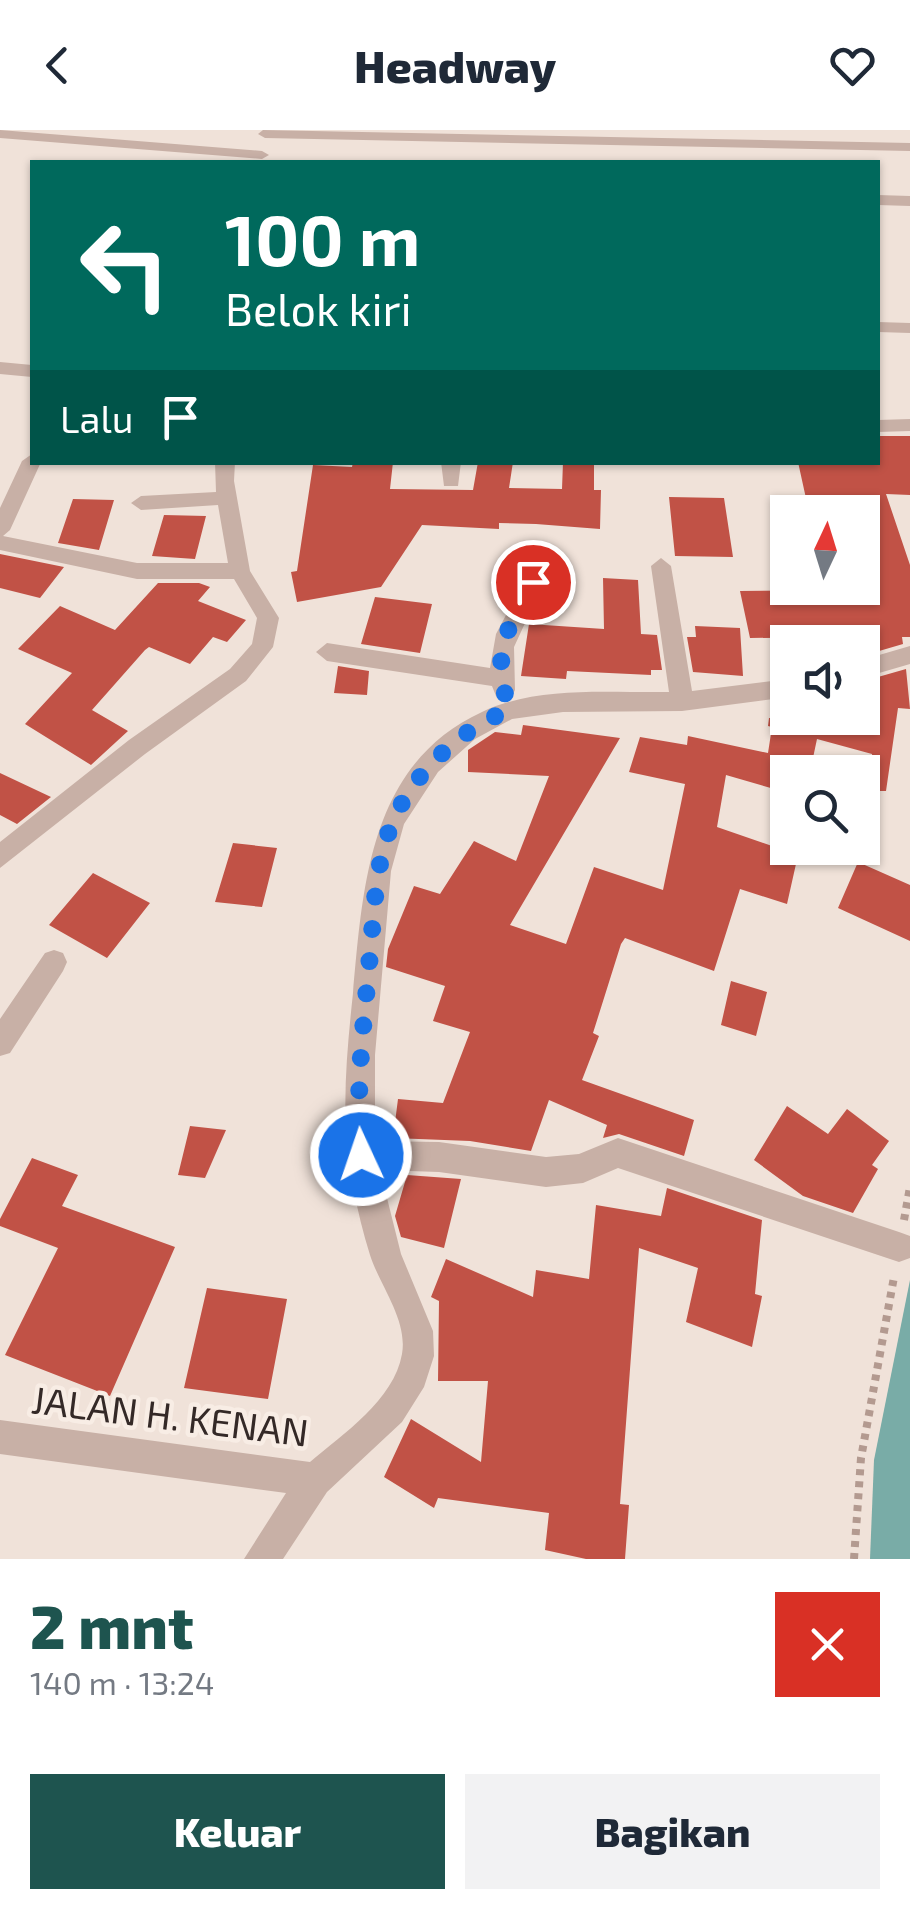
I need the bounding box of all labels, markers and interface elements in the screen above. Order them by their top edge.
icon: back [30,38,85,93]
text: Headway [354,38,556,92]
icon: heart [825,38,880,93]
text: 100 m [225,196,420,280]
icon: left [60,200,190,330]
text: Belok kiri [225,281,412,335]
icon: arrive [153,390,208,445]
text: Lalu [60,395,133,441]
north arrow [770,495,880,605]
map controls [770,495,880,865]
pin [491,540,576,625]
icon: arrive [506,555,561,610]
button: sound [770,625,880,735]
button: search [770,755,880,865]
position arrow [309,1103,413,1207]
street label: JALAN H. KENAN [29,1375,311,1455]
text: 2 mnt [30,1589,193,1661]
button: close [775,1592,880,1697]
text: 140 m · 13:24 [30,1663,214,1701]
button: Keluar [30,1774,445,1889]
button: Bagikan [465,1774,880,1889]

